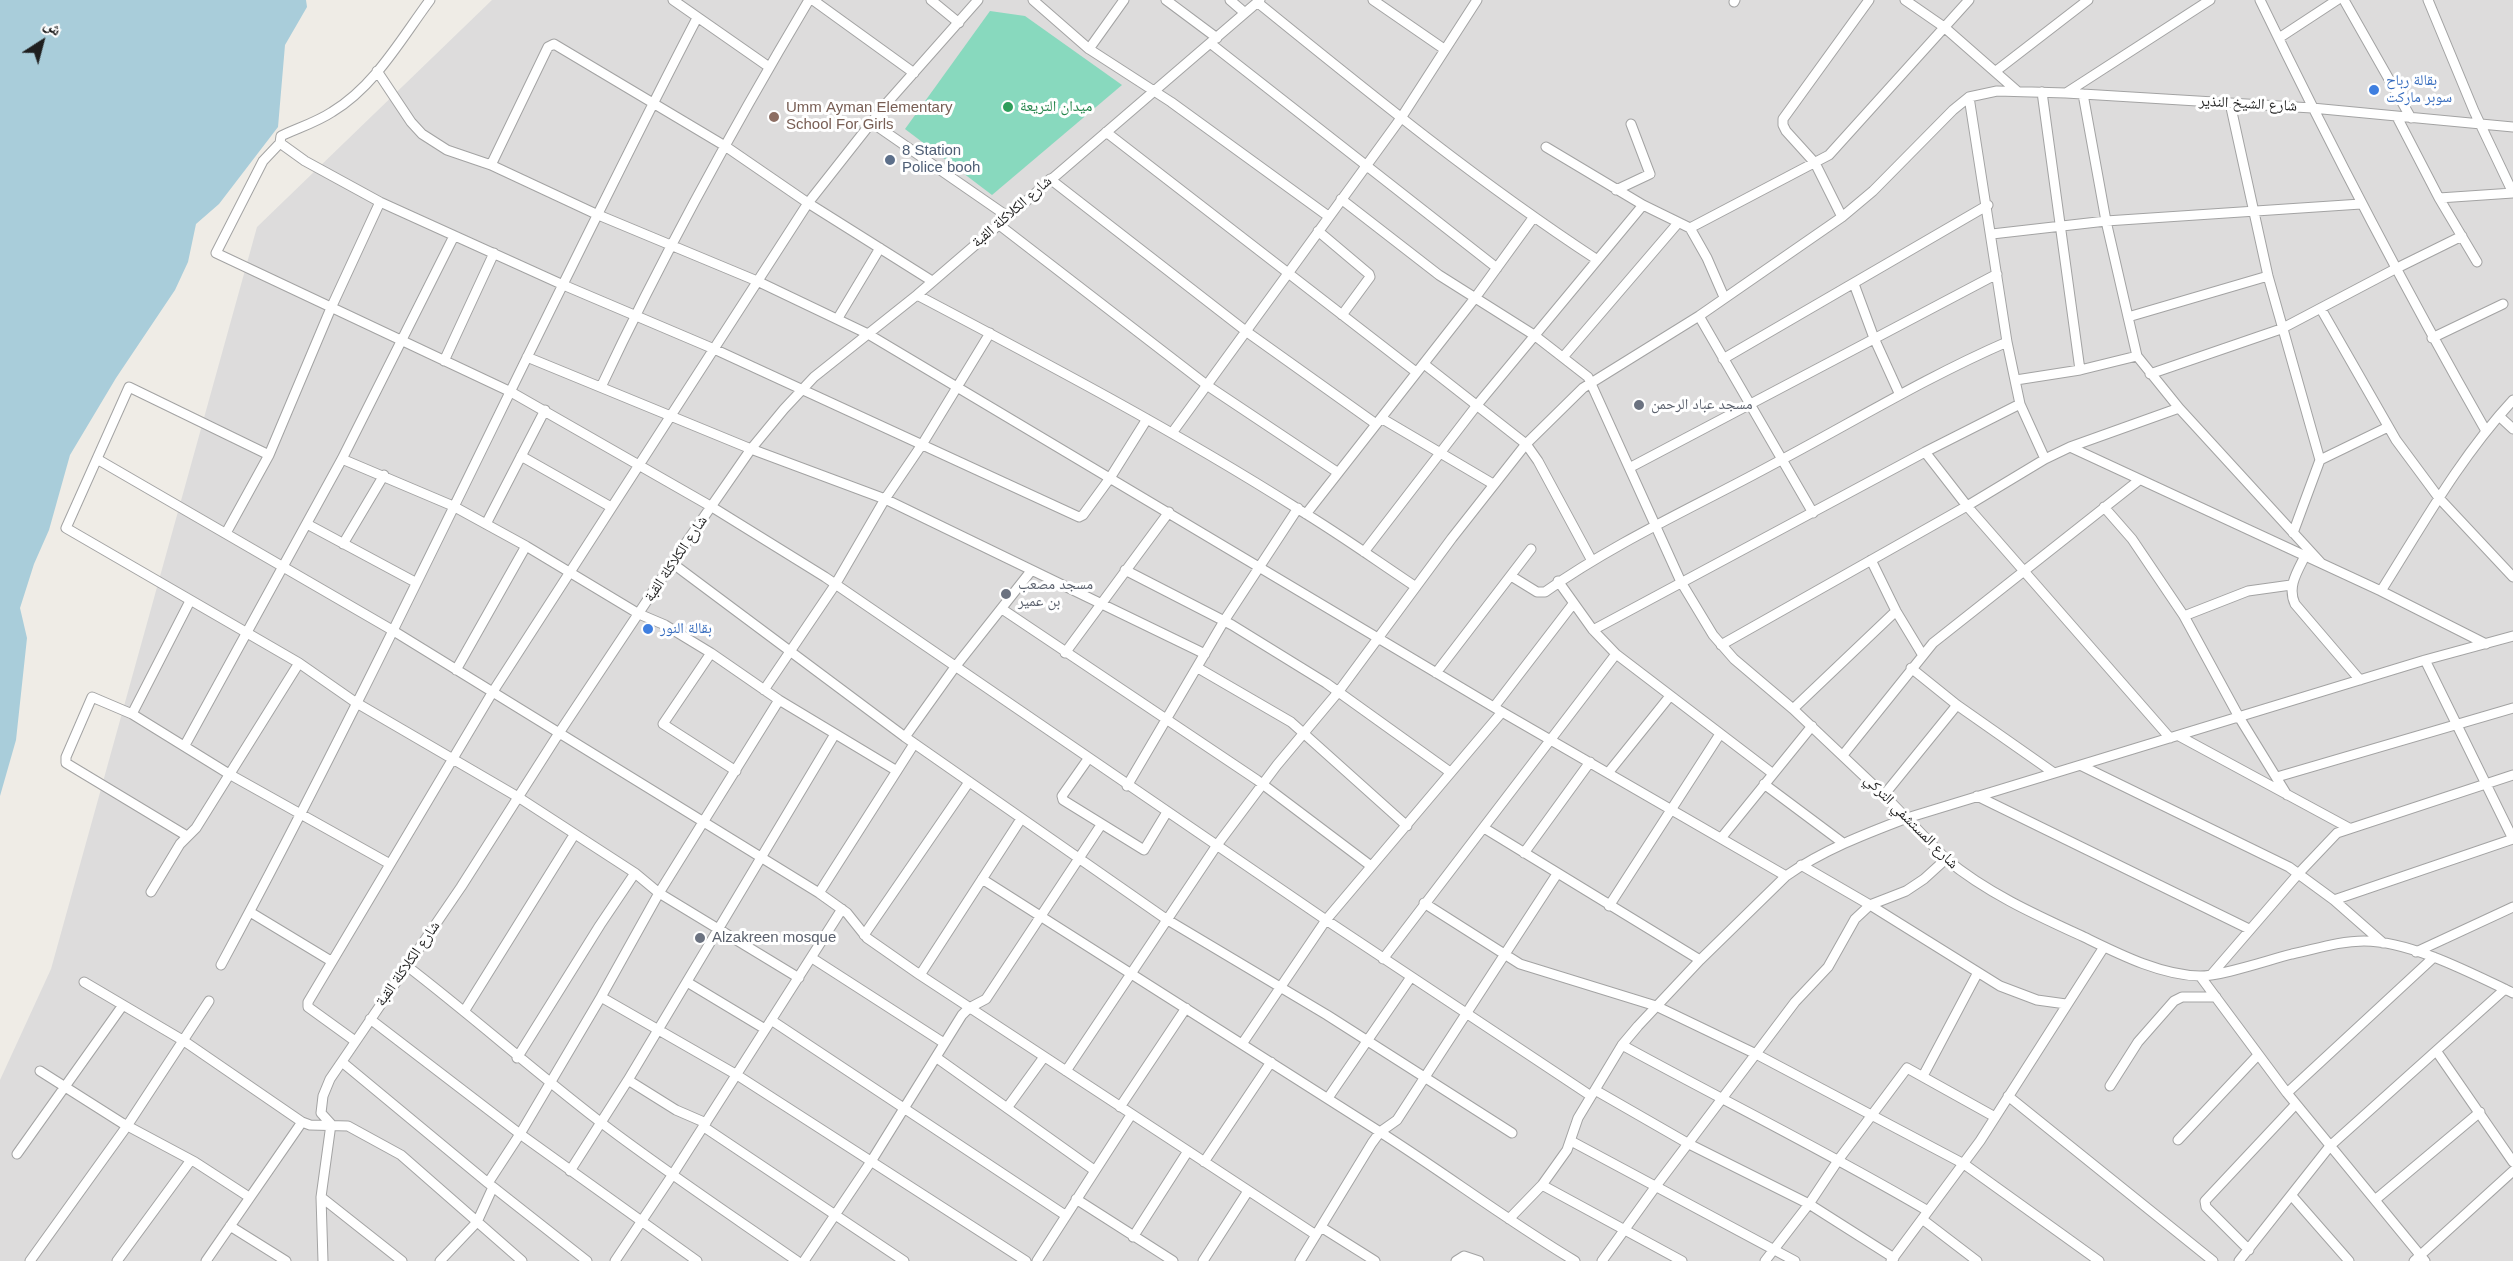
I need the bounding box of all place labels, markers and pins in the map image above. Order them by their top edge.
place label: بقالة رباح سوبر ماركت [2386,72,2452,107]
marker: بقالة رباح سوبر ماركت [2367,83,2381,97]
place label: ميدان التريعة [1020,98,1092,116]
place label: Umm Ayman Elementary School For Girls [786,99,952,134]
marker: ميدان التريعة [1001,100,1015,114]
marker: Umm Ayman Elementary School For Girls [767,110,781,124]
place label: 8 Station Police booh [902,142,980,177]
marker: 8 Station Police booh [883,153,897,167]
place label: مسجد عباد الرحمن [1651,396,1752,414]
marker: مسجد عباد الرحمن [1632,398,1646,412]
place label: مسجد مصعب بن عمير [1018,576,1093,611]
marker: مسجد مصعب بن عمير [999,587,1013,601]
place label: بقالة النور [660,620,712,638]
marker: بقالة النور [641,622,655,636]
place label: Alzakreen mosque [712,929,836,947]
marker: Alzakreen mosque [693,931,707,945]

